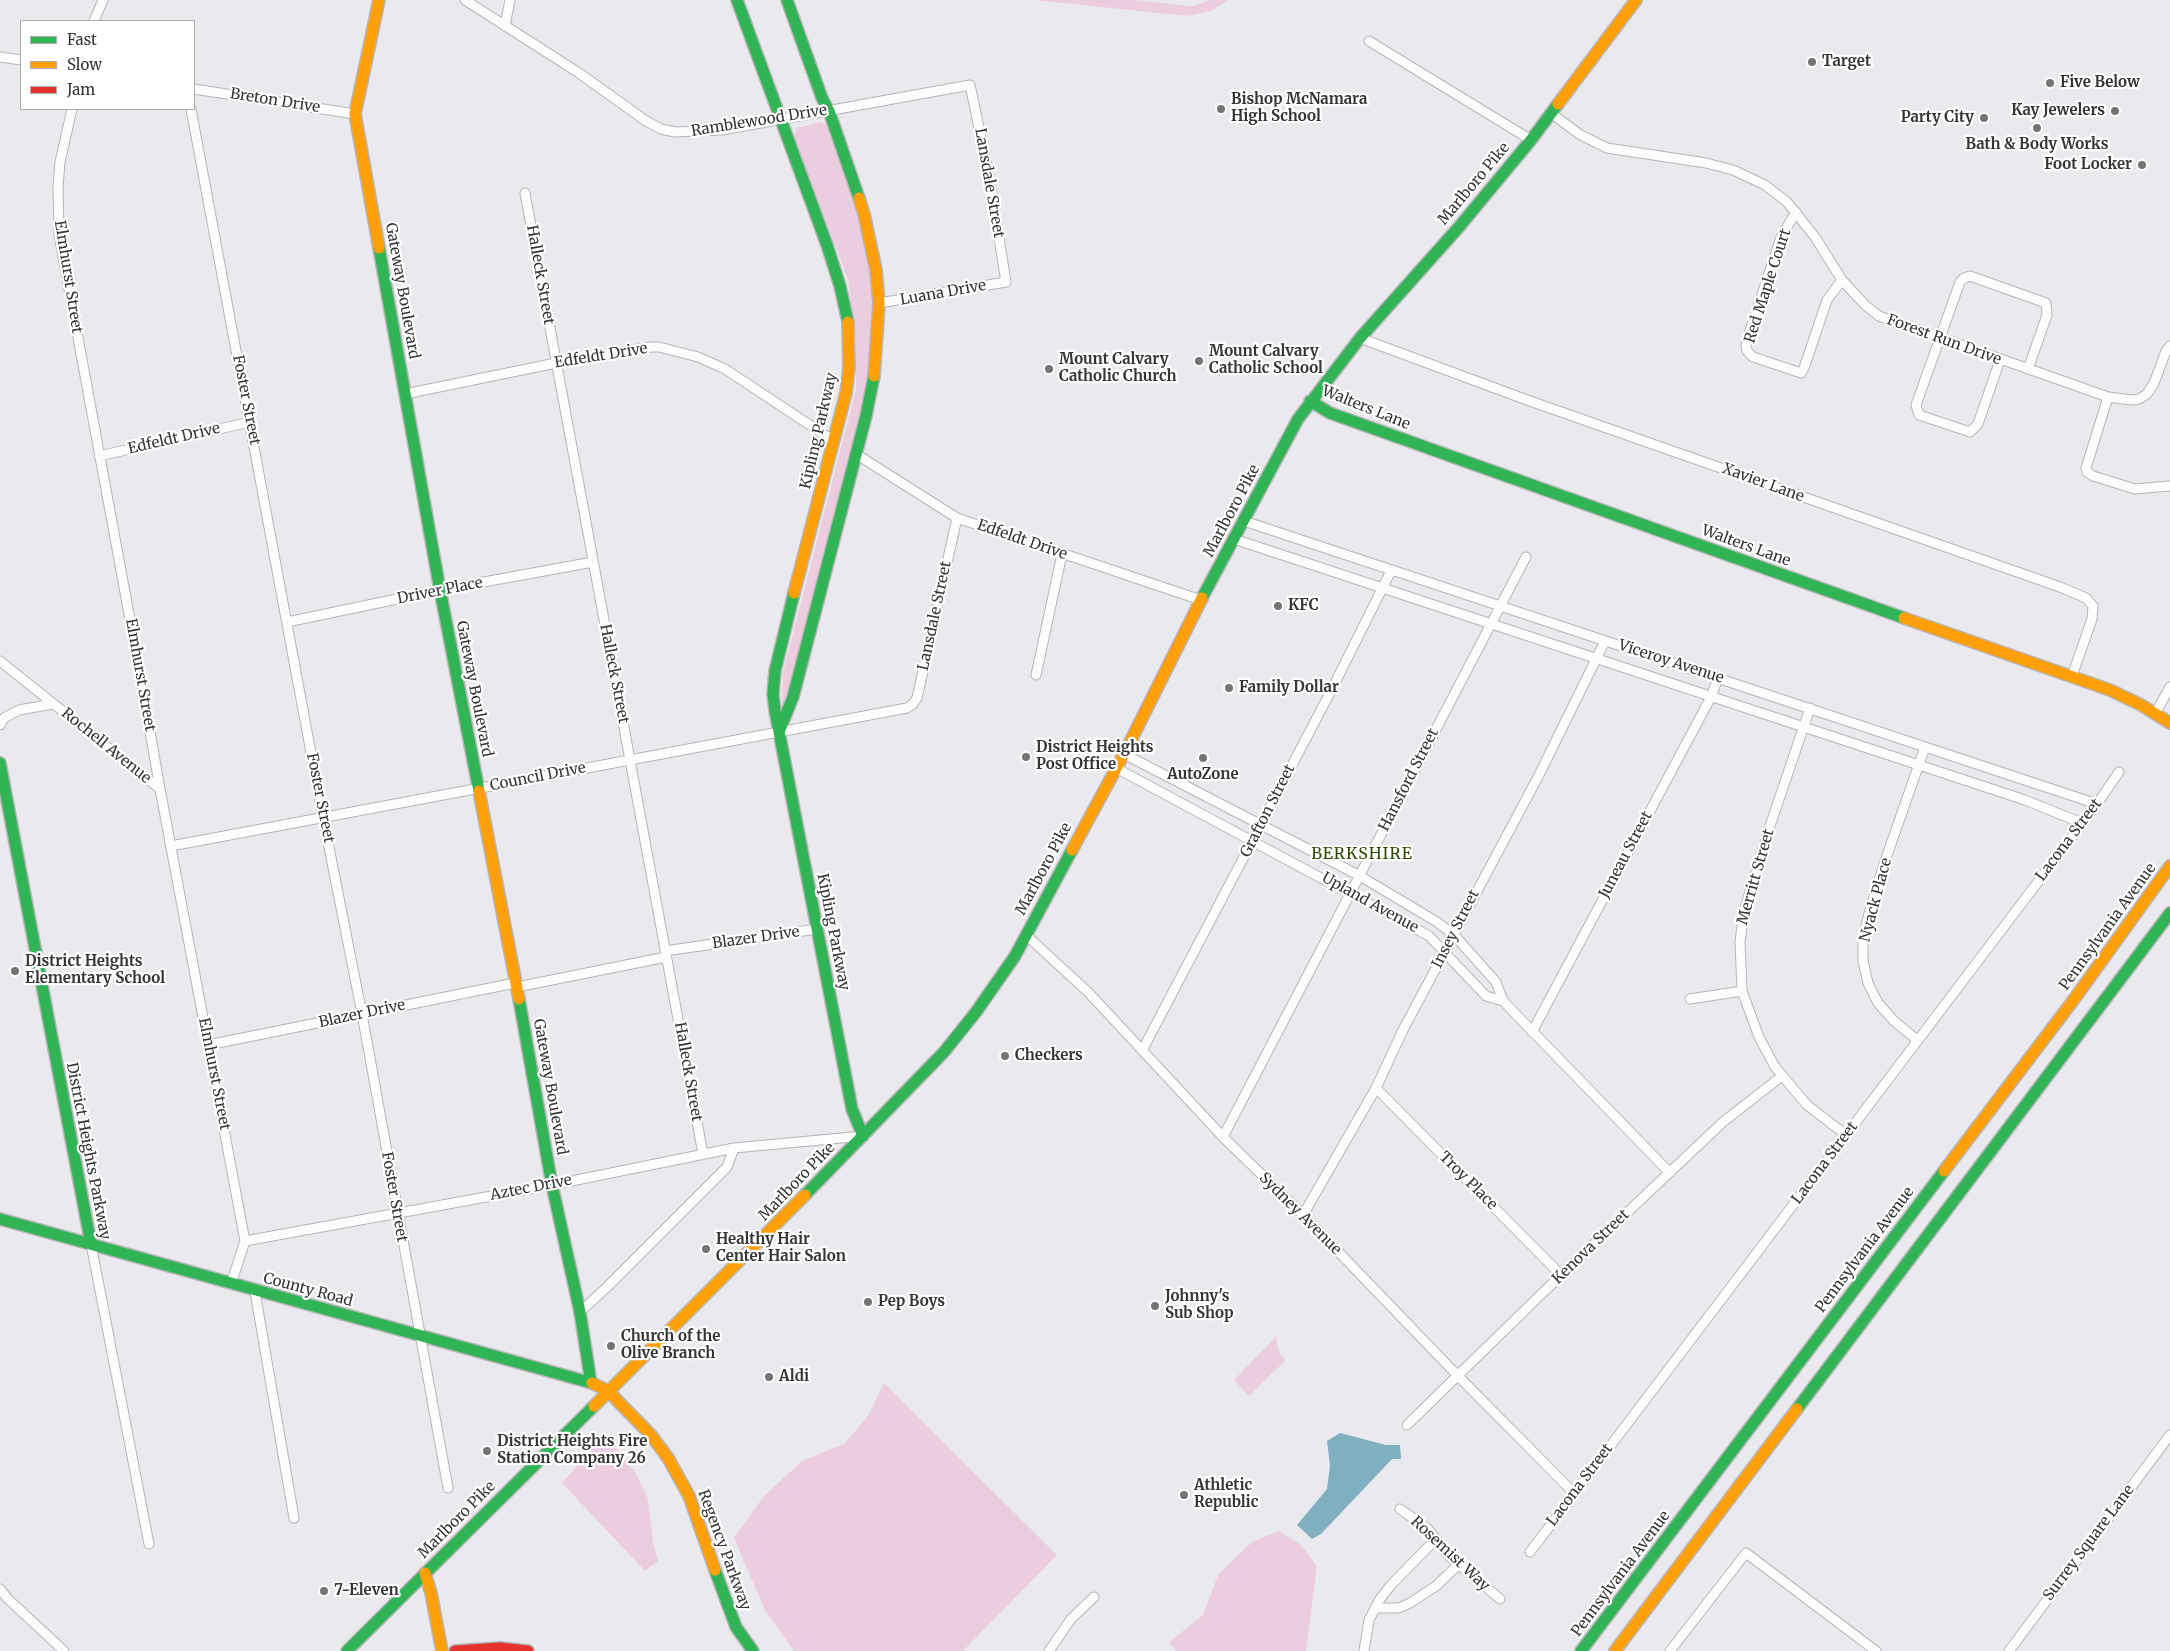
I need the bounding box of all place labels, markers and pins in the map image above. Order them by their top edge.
place label: Target [1822,53,1871,71]
marker: Target [1806,56,1818,68]
place label: Five Below [2060,74,2140,92]
marker: Five Below [2044,77,2056,89]
place label: Bishop McNamara High School [1231,91,1367,126]
place label: Kay Jewelers [2011,102,2105,120]
marker: Bishop McNamara High School [1215,103,1227,115]
marker: Kay Jewelers [2109,105,2121,117]
place label: Party City [1901,109,1974,127]
marker: Party City [1978,112,1990,124]
marker: Bath & Body Works [2031,122,2043,134]
place label: Bath & Body Works [1966,136,2108,154]
place label: Foot Locker [2044,156,2132,174]
marker: Foot Locker [2136,159,2148,171]
place label: Mount Calvary Catholic School [1209,343,1323,378]
place label: Mount Calvary Catholic Church [1059,351,1176,386]
marker: Mount Calvary Catholic School [1193,355,1205,367]
marker: Mount Calvary Catholic Church [1043,363,1055,375]
place label: KFC [1288,597,1319,615]
marker: KFC [1272,600,1284,612]
place label: Family Dollar [1239,679,1339,697]
marker: Family Dollar [1223,682,1235,694]
place label: District Heights Post Office [1036,739,1154,774]
marker: District Heights Post Office [1020,751,1032,763]
marker: AutoZone [1197,752,1209,764]
place label: AutoZone [1167,766,1239,784]
place label: District Heights Elementary School [25,953,165,988]
marker: District Heights Elementary School [9,965,21,977]
place label: Checkers [1015,1047,1083,1065]
marker: Checkers [999,1050,1011,1062]
place label: Healthy Hair Center Hair Salon [716,1231,846,1266]
marker: Healthy Hair Center Hair Salon [700,1243,712,1255]
place label: Johnny's Sub Shop [1165,1288,1233,1323]
place label: Pep Boys [878,1293,945,1311]
marker: Pep Boys [862,1296,874,1308]
marker: Johnny's Sub Shop [1149,1300,1161,1312]
place label: Church of the Olive Branch [621,1328,720,1363]
marker: Church of the Olive Branch [605,1340,617,1352]
place label: Aldi [779,1368,809,1386]
marker: Aldi [763,1371,775,1383]
place label: District Heights Fire Station Company 26 [497,1433,647,1468]
marker: District Heights Fire Station Company 26 [481,1445,493,1457]
place label: Athletic Republic [1194,1477,1258,1512]
marker: Athletic Republic [1178,1489,1190,1501]
place label: 7-Eleven [334,1582,399,1600]
marker: 7-Eleven [318,1585,330,1597]

